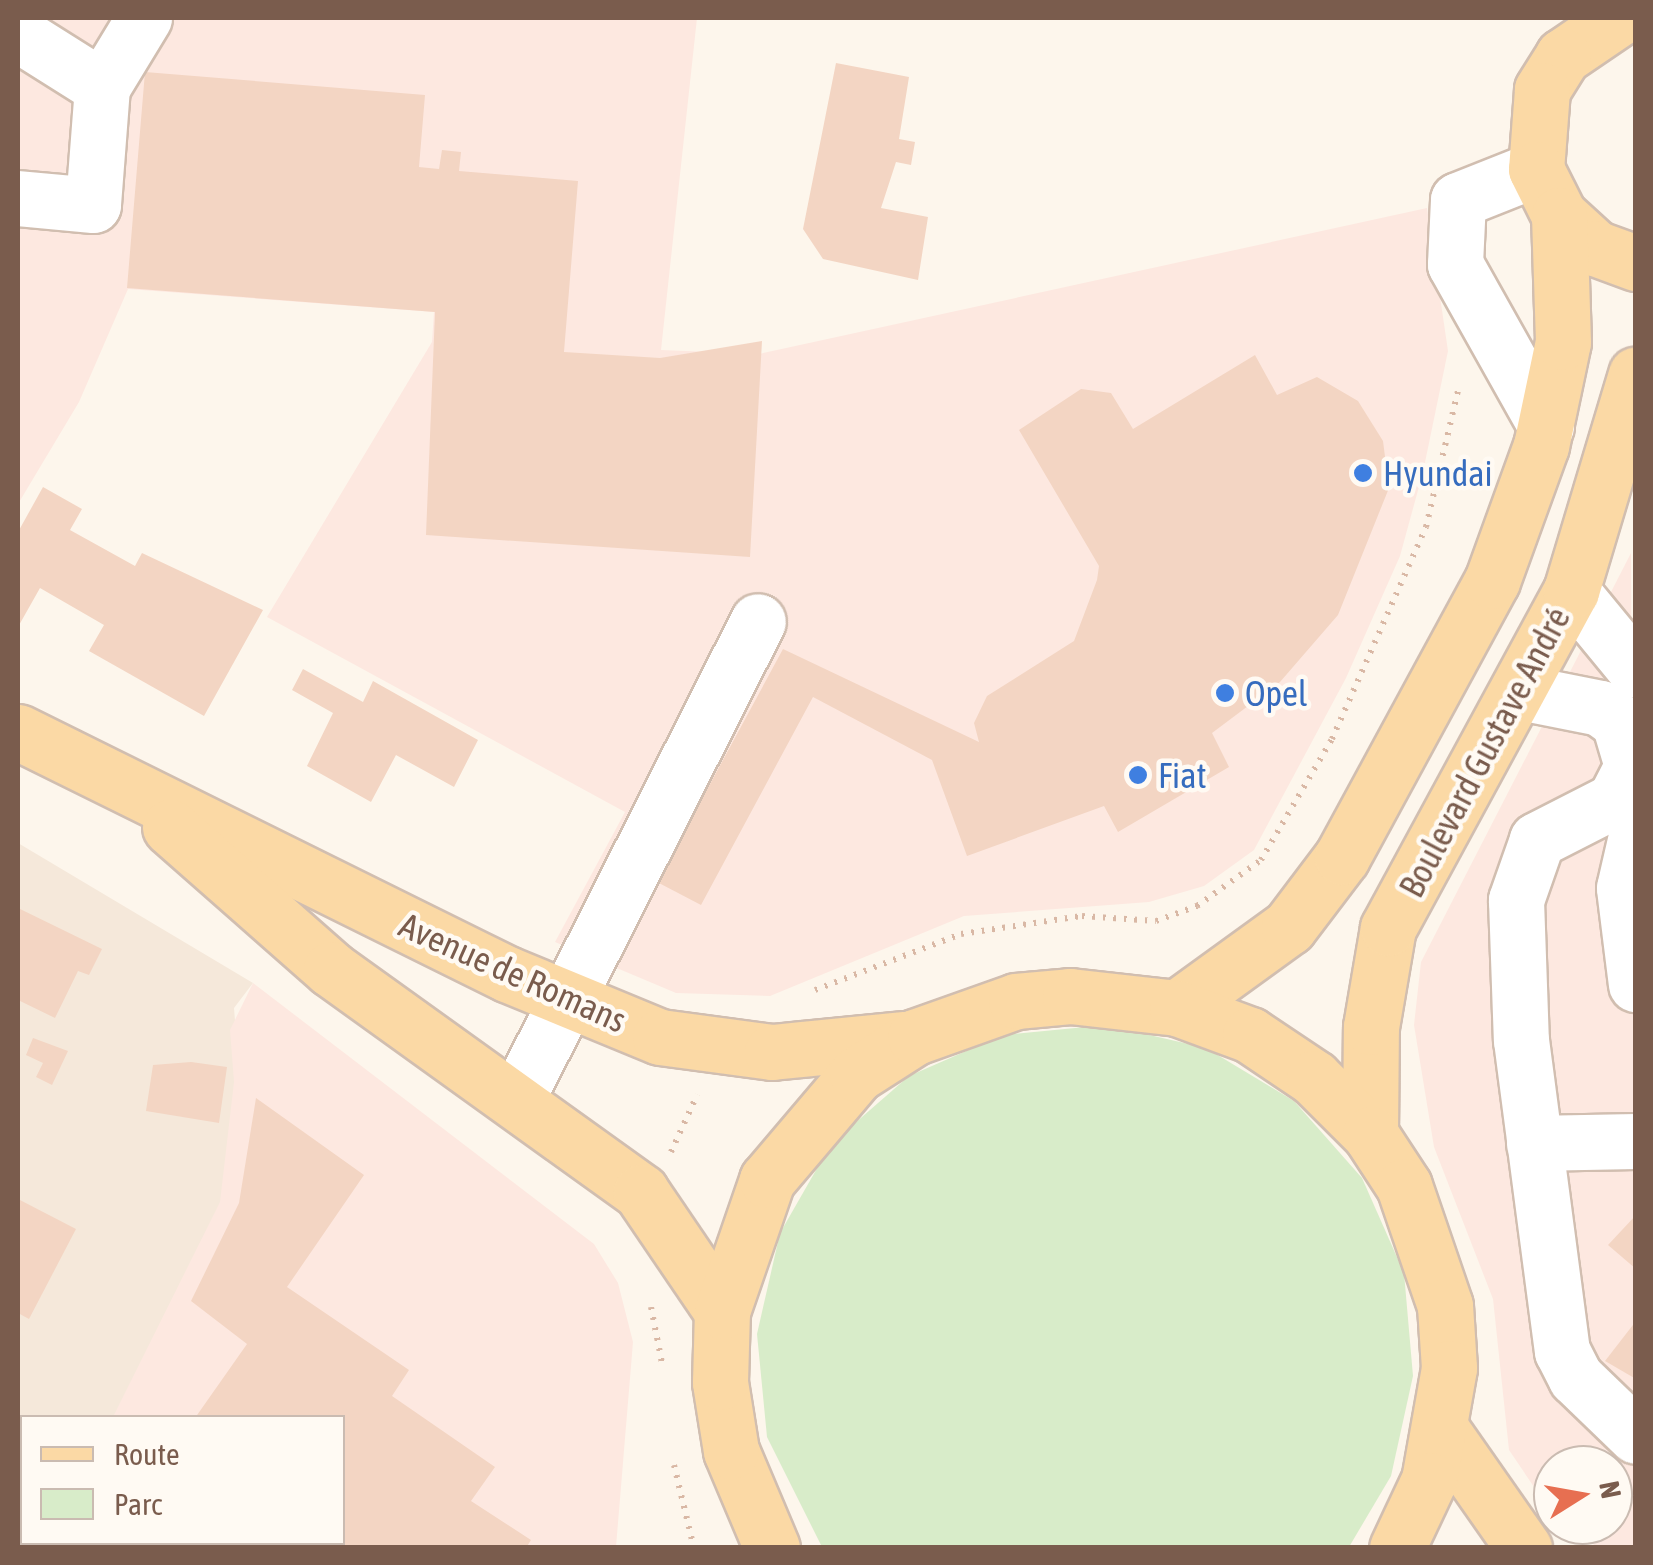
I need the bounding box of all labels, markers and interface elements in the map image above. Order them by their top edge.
place label: Hyundai [1383,452,1493,494]
marker: Hyundai [1352,462,1374,484]
street label: Boulevard Gustave André [1390,600,1578,904]
place label: Opel [1245,672,1307,714]
marker: Opel [1214,682,1236,704]
place label: Fiat [1158,754,1207,796]
marker: Fiat [1127,764,1149,786]
street label: Avenue de Romans [393,903,633,1041]
legend [20,1415,345,1545]
text: Route [114,1437,180,1471]
north arrow [1533,1445,1633,1545]
text: N [1593,1478,1628,1501]
text: Parc [114,1487,162,1521]

